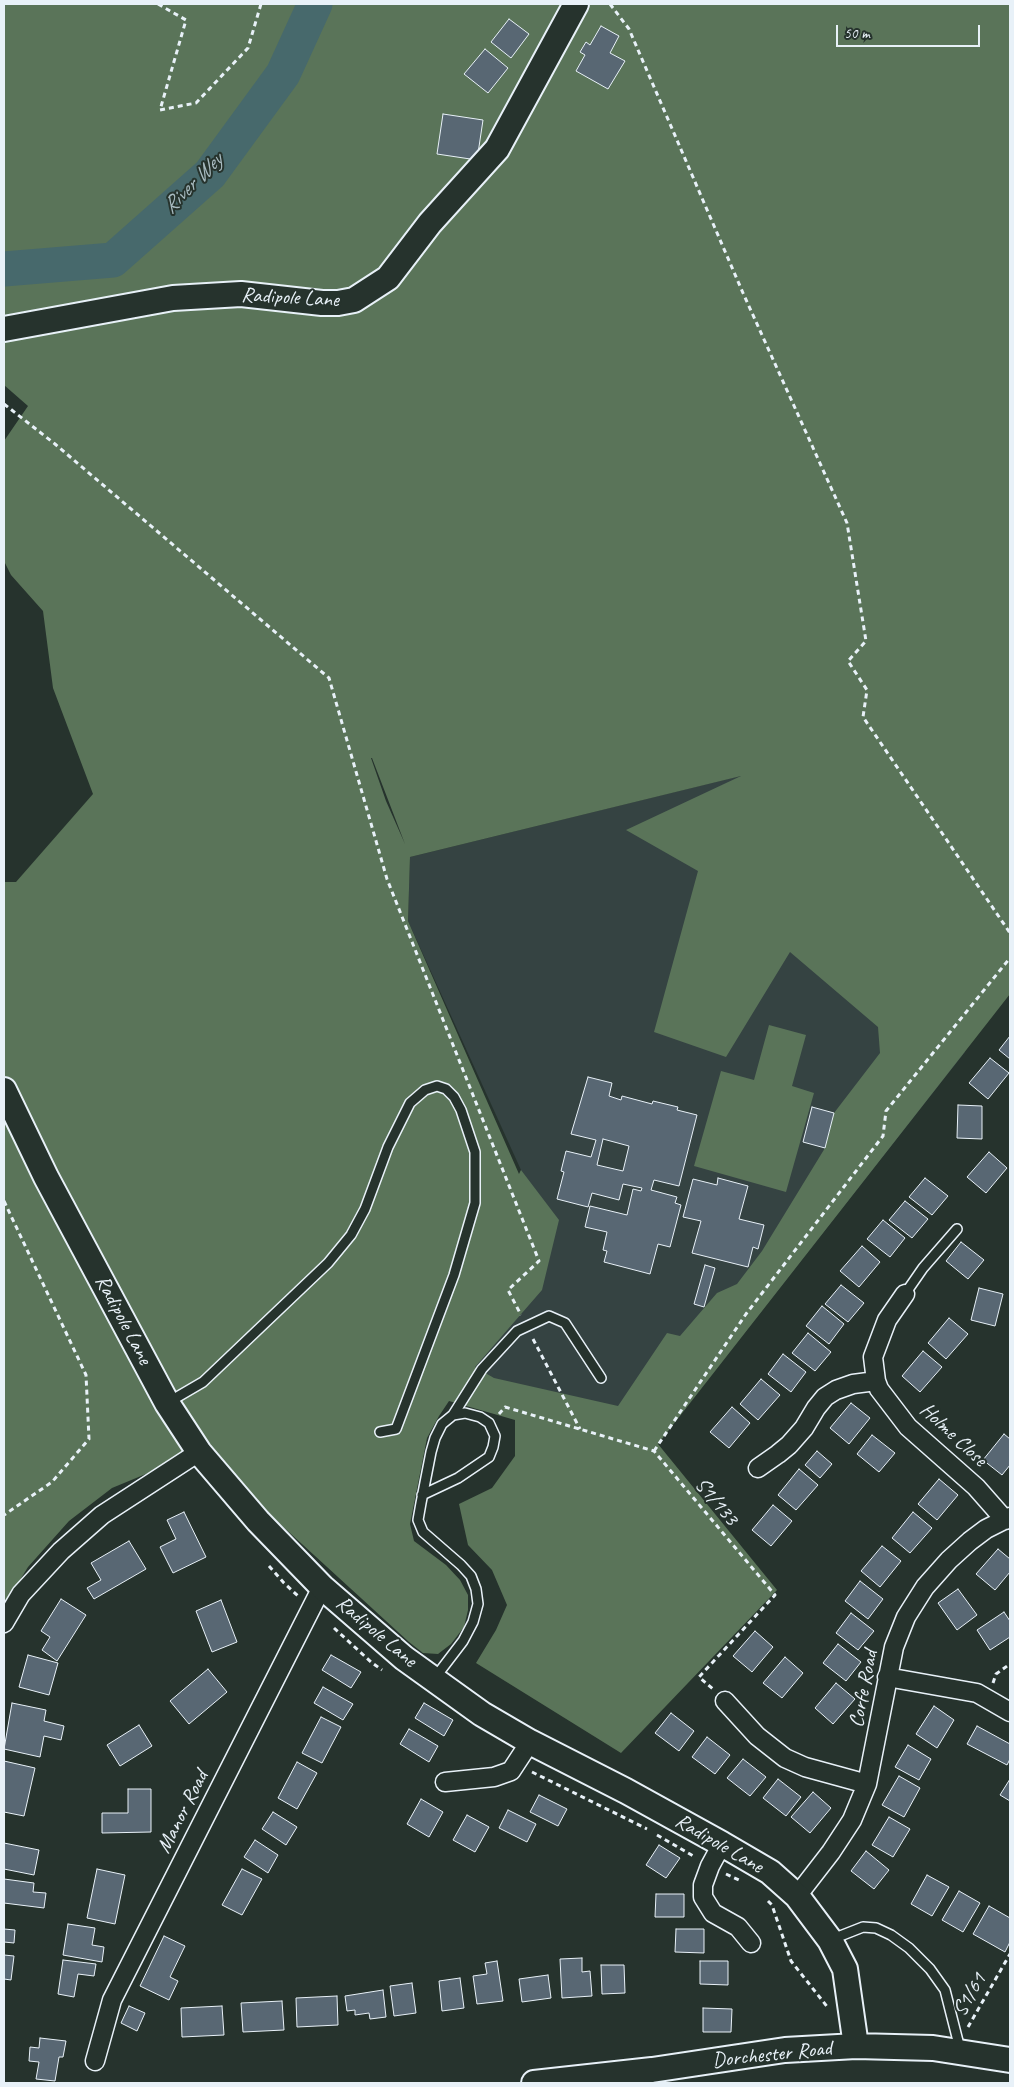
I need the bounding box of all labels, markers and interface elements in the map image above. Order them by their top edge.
scale bar [839,15,983,47]
text: 50 m [844,24,870,43]
water label: River Wey [157,148,229,220]
street label: Radipole Lane [241,283,339,313]
street label: Radipole Lane [89,1271,157,1369]
street label: Holme Close [914,1398,992,1472]
street label: S1/133 [689,1473,743,1531]
street label: Radipole Lane [331,1591,421,1673]
street label: Corfe Road [844,1648,884,1730]
street label: Manor Road [152,1767,214,1857]
street label: Radipole Lane [670,1809,768,1879]
street label: S1/61 [948,1969,992,2021]
street label: Dorchester Road [711,2036,833,2074]

